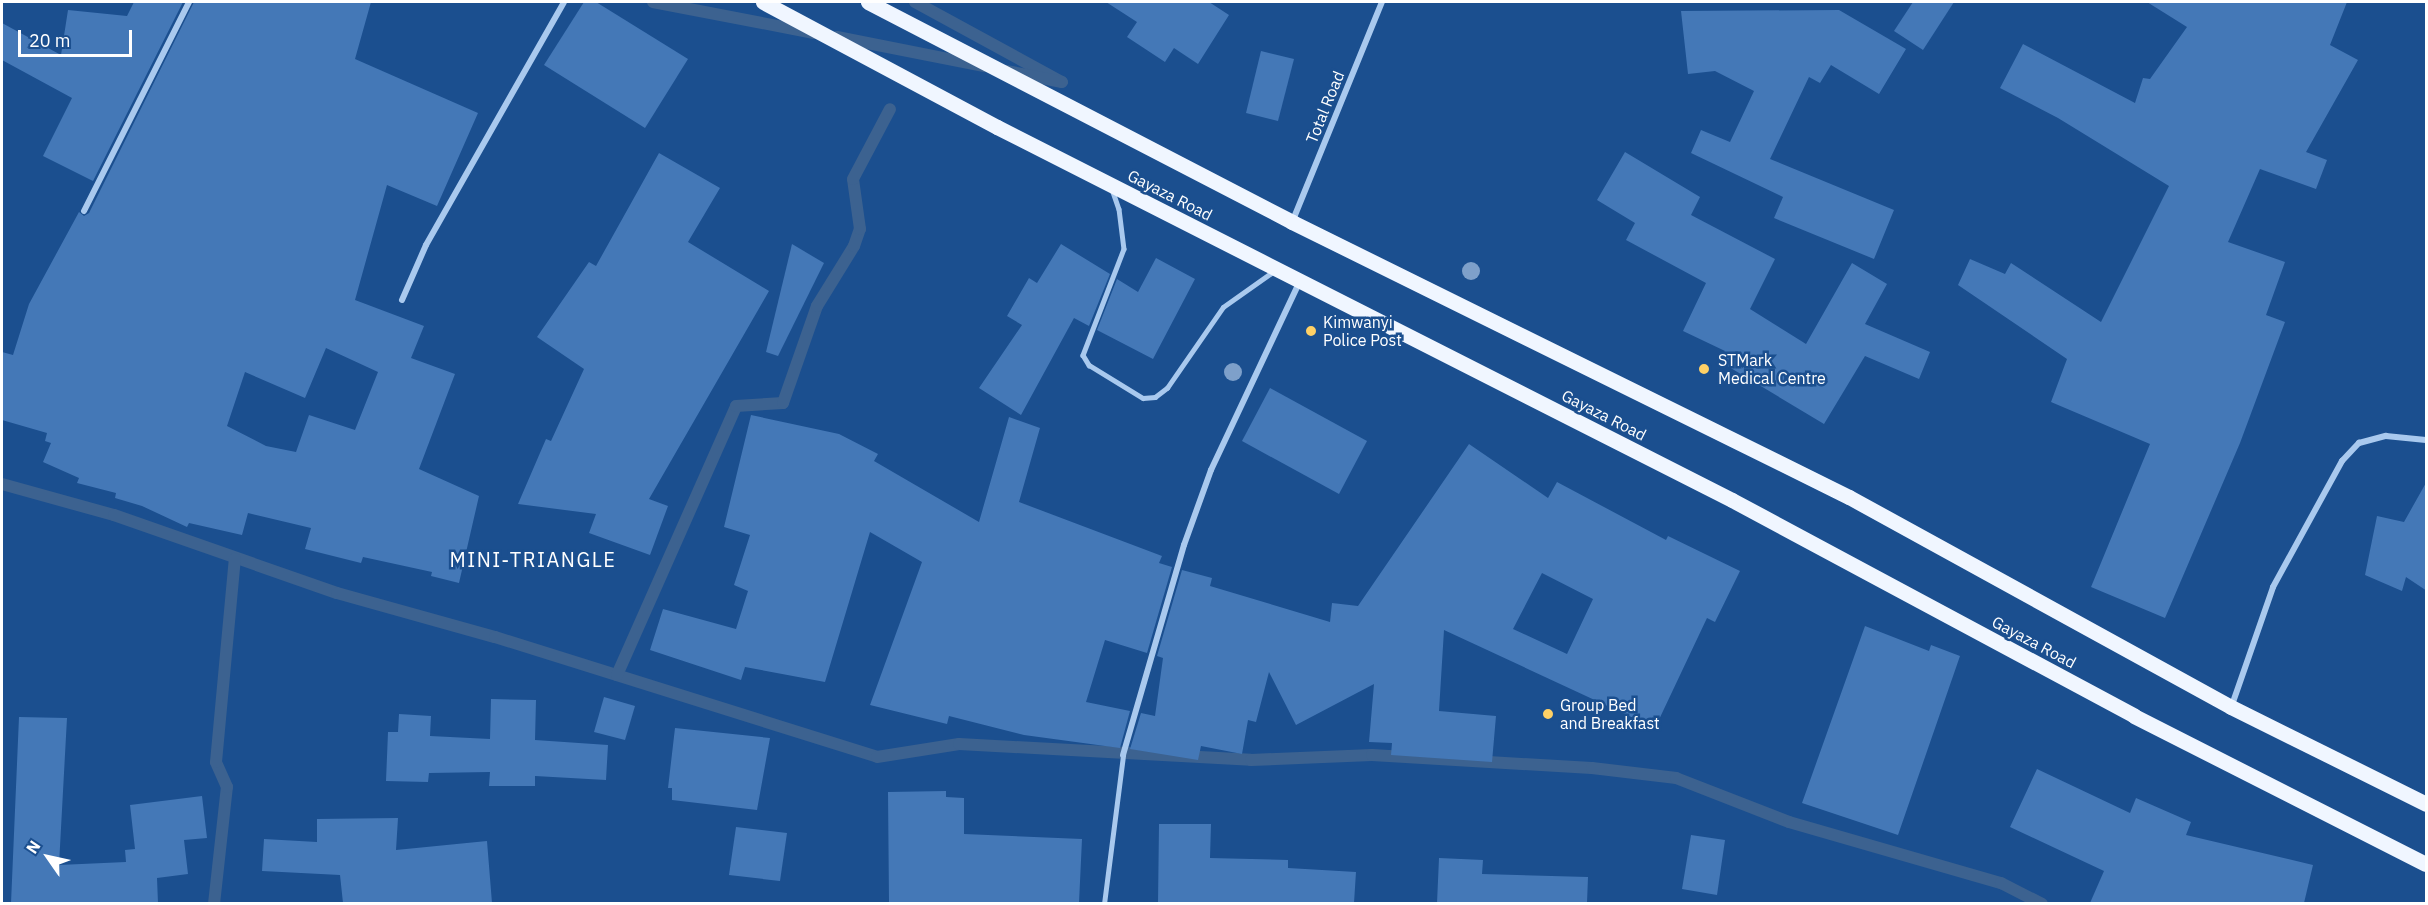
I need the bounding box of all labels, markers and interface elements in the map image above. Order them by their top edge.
scale bar [21,18,135,56]
text: 20 m [29,29,71,52]
street label: Total Road [1302,68,1348,146]
street label: Gayaza Road [1124,165,1216,225]
place label: Kimwanyi Police Post [1323,312,1402,350]
marker: Kimwanyi Police Post [1304,324,1318,338]
place label: STMark Medical Centre [1718,350,1826,388]
marker: STMark Medical Centre [1695,360,1713,378]
street label: Gayaza Road [1558,385,1650,445]
district label: MINI-TRIANGLE [449,547,617,571]
street label: Gayaza Road [1989,612,2079,672]
place label: Group Bed and Breakfast [1560,695,1660,733]
marker: Group Bed and Breakfast [1541,707,1555,721]
north arrow [18,827,78,887]
text: N [22,837,45,857]

